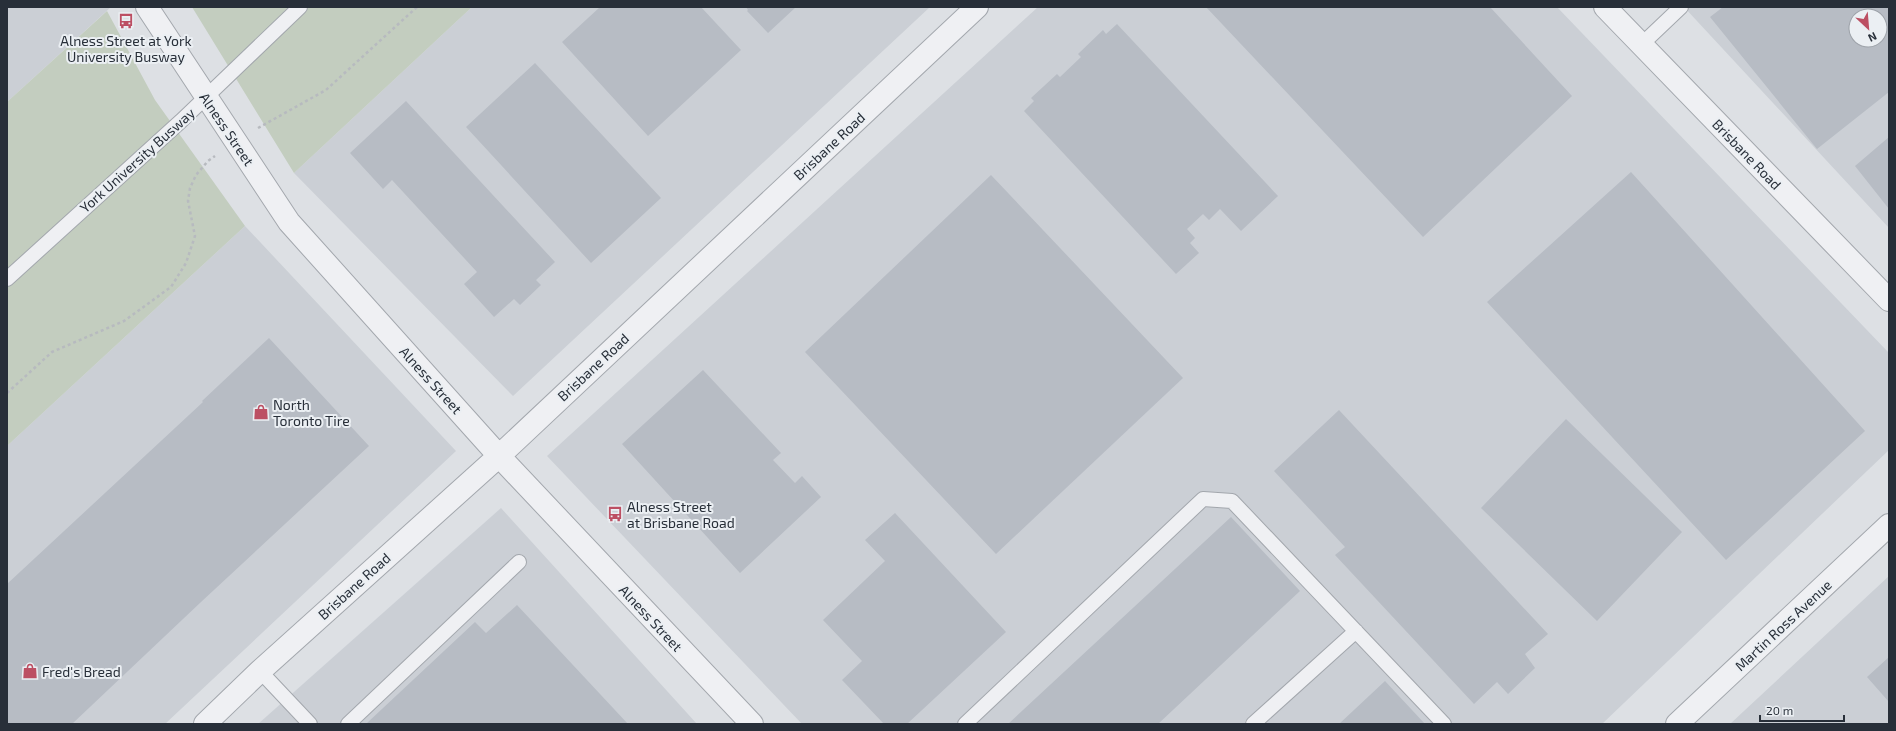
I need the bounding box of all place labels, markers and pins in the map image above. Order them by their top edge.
bus stop icon: Alness Street at York University Busway [117,12,135,30]
place label: Alness Street at York University Busway [60,32,192,65]
place label: North Toronto Tire [273,396,350,429]
shop icon: North Toronto Tire [252,403,270,421]
place label: Alness Street at Brisbane Road [627,498,735,531]
bus stop icon: Alness Street at Brisbane Road [606,505,624,523]
shop icon: Fred's Bread [21,662,39,680]
place label: Fred's Bread [42,663,121,680]

